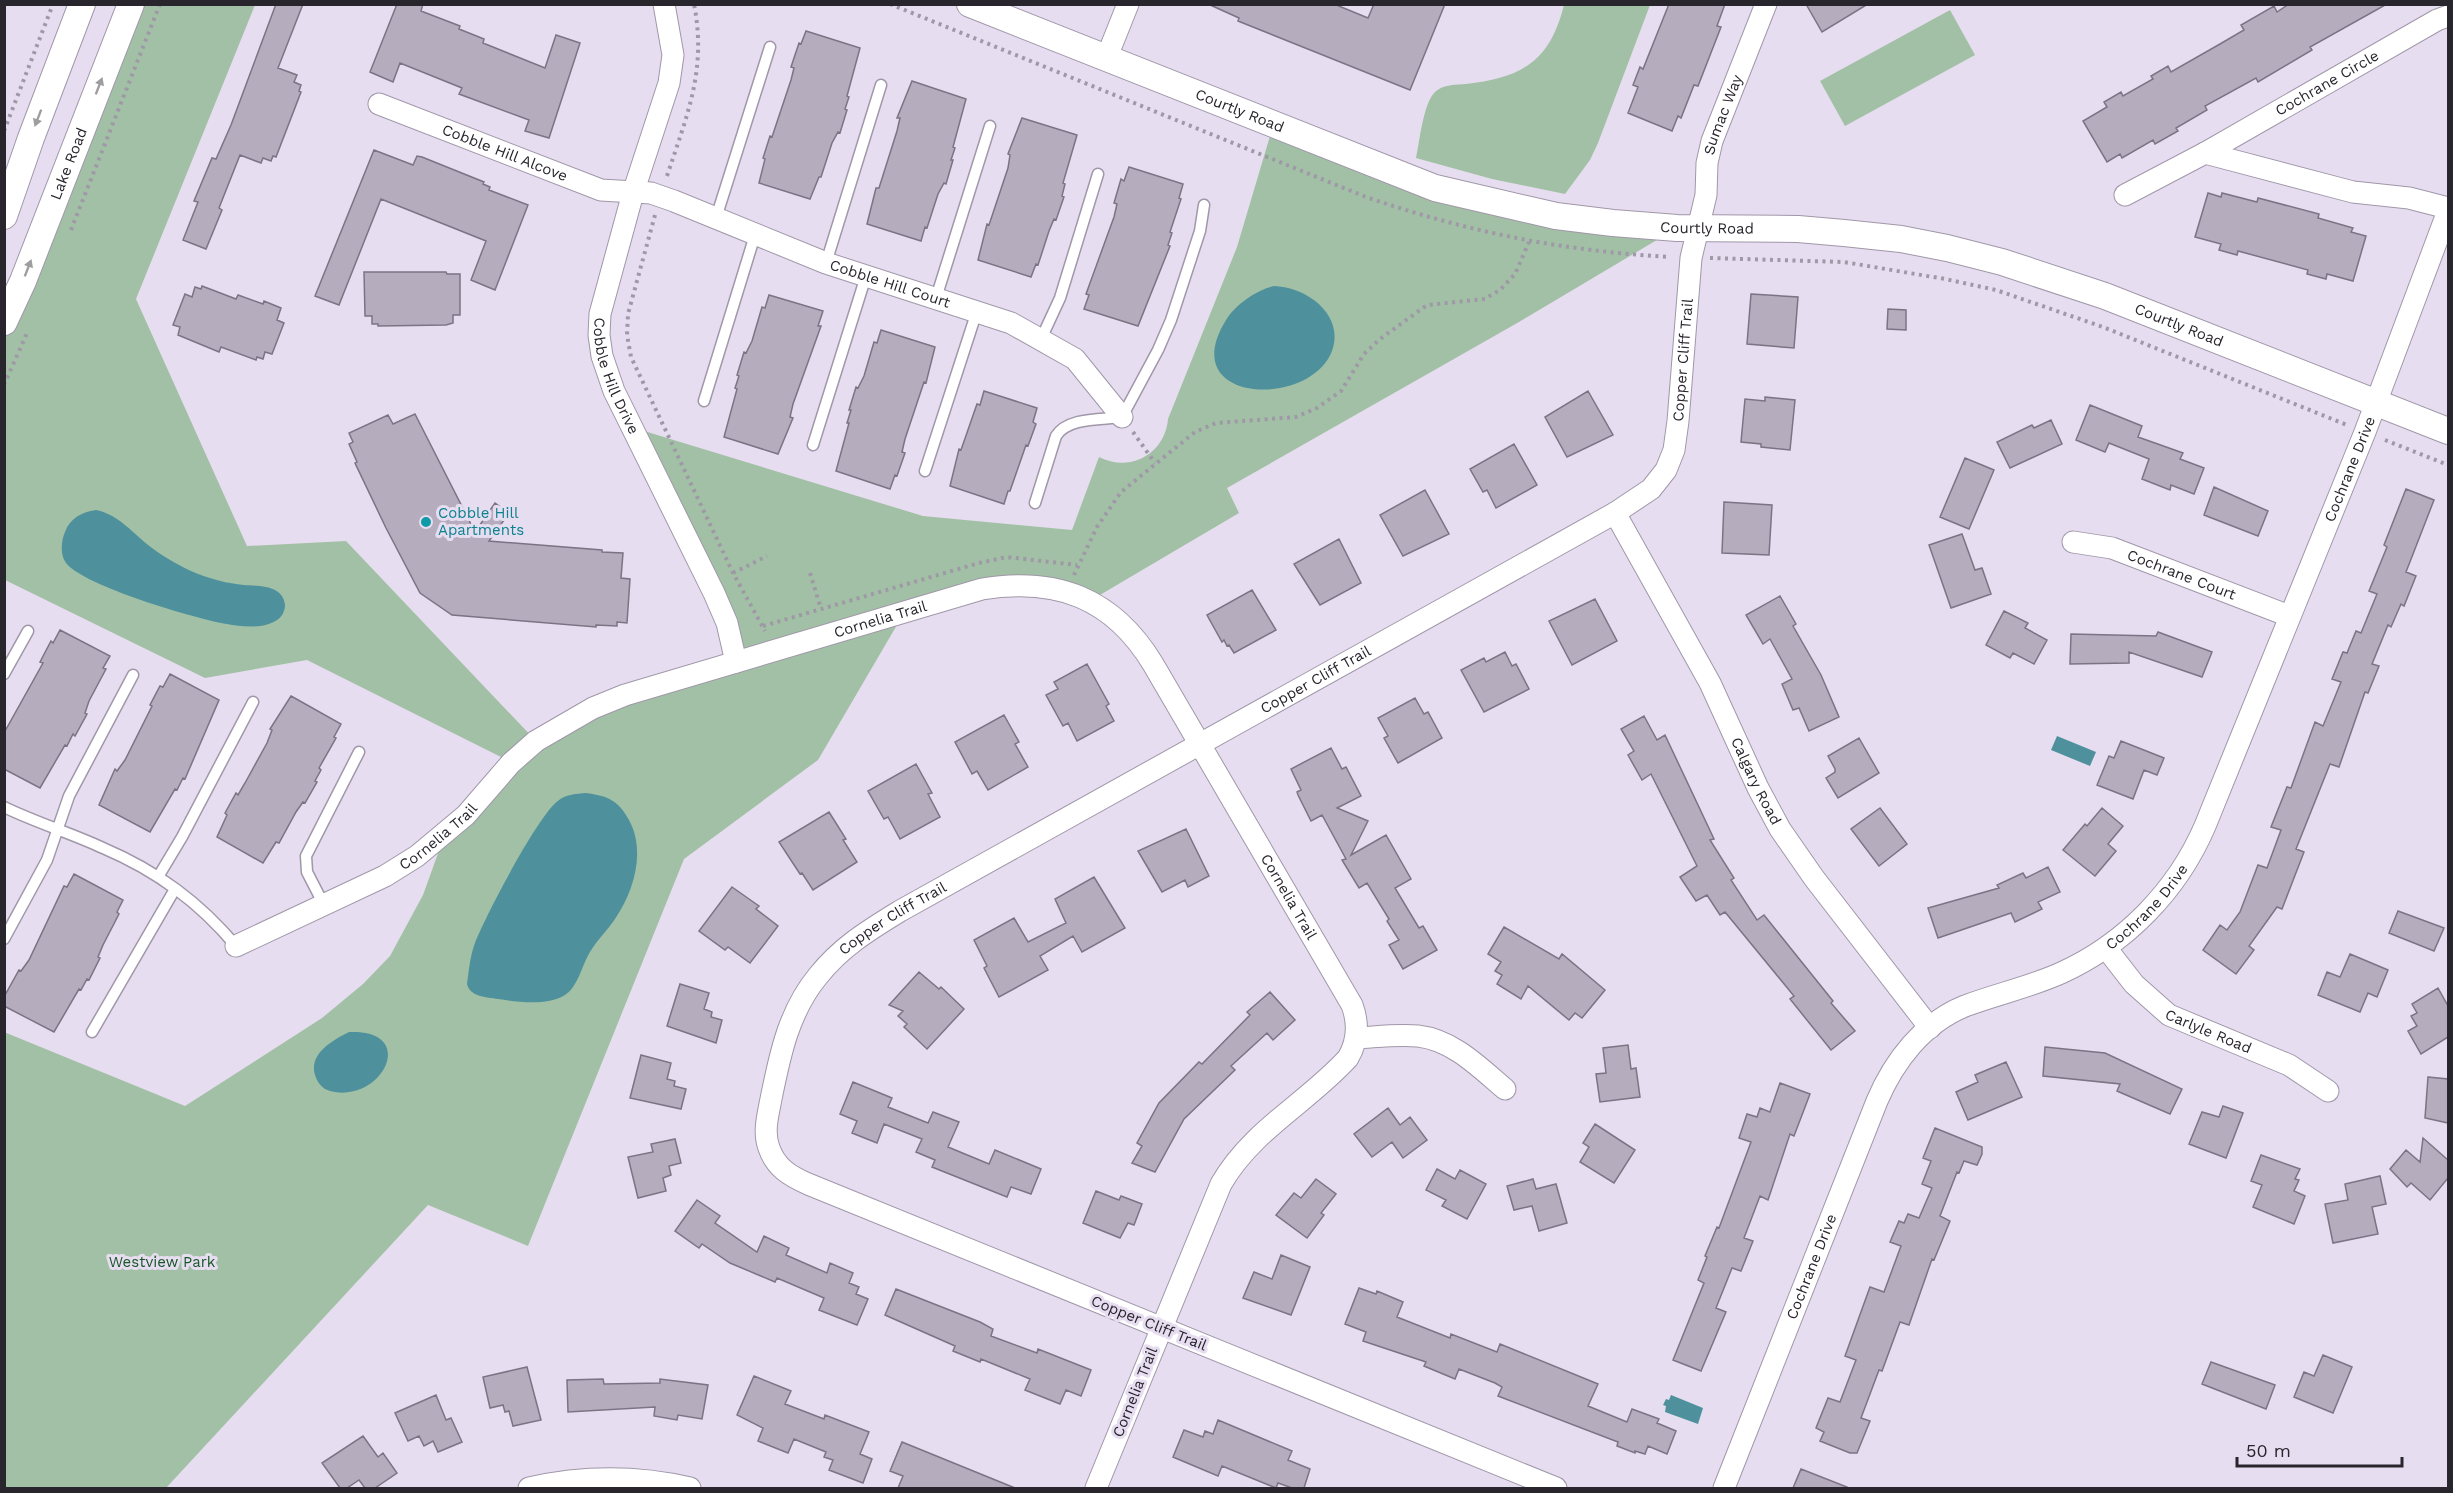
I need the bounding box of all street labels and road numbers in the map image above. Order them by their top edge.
street label: Cochrane Circle [2272,46,2382,120]
street label: Sumac Way [1700,72,1746,157]
street label: Courtly Road [1193,85,1287,136]
street label: Cobble Hill Alcove [440,120,570,185]
street label: Lake Road [46,125,91,203]
street label: Courtly Road [1659,218,1754,238]
street label: Cobble Hill Court [827,256,953,312]
street label: Copper Cliff Trail [1669,297,1697,422]
street label: Courtly Road [2132,300,2226,351]
street label: Cobble Hill Drive [590,317,643,437]
street label: Cochrane Drive [2321,414,2379,524]
street label: Cochrane Court [2125,546,2239,604]
street label: Cornelia Trail [832,597,929,641]
street label: Copper Cliff Trail [1257,642,1374,718]
street label: Calgary Road [1727,734,1785,828]
street label: Cornelia Trail [396,799,481,874]
street label: Cornelia Trail [1257,851,1321,943]
street label: Cochrane Drive [2102,861,2192,954]
street label: Copper Cliff Trail [835,878,950,959]
street label: Carlyle Road [2162,1005,2254,1057]
street label: Cochrane Drive [1783,1211,1840,1322]
street label: Copper Cliff Trail [1088,1292,1210,1355]
street label: Cornelia Trail [1109,1344,1161,1440]

